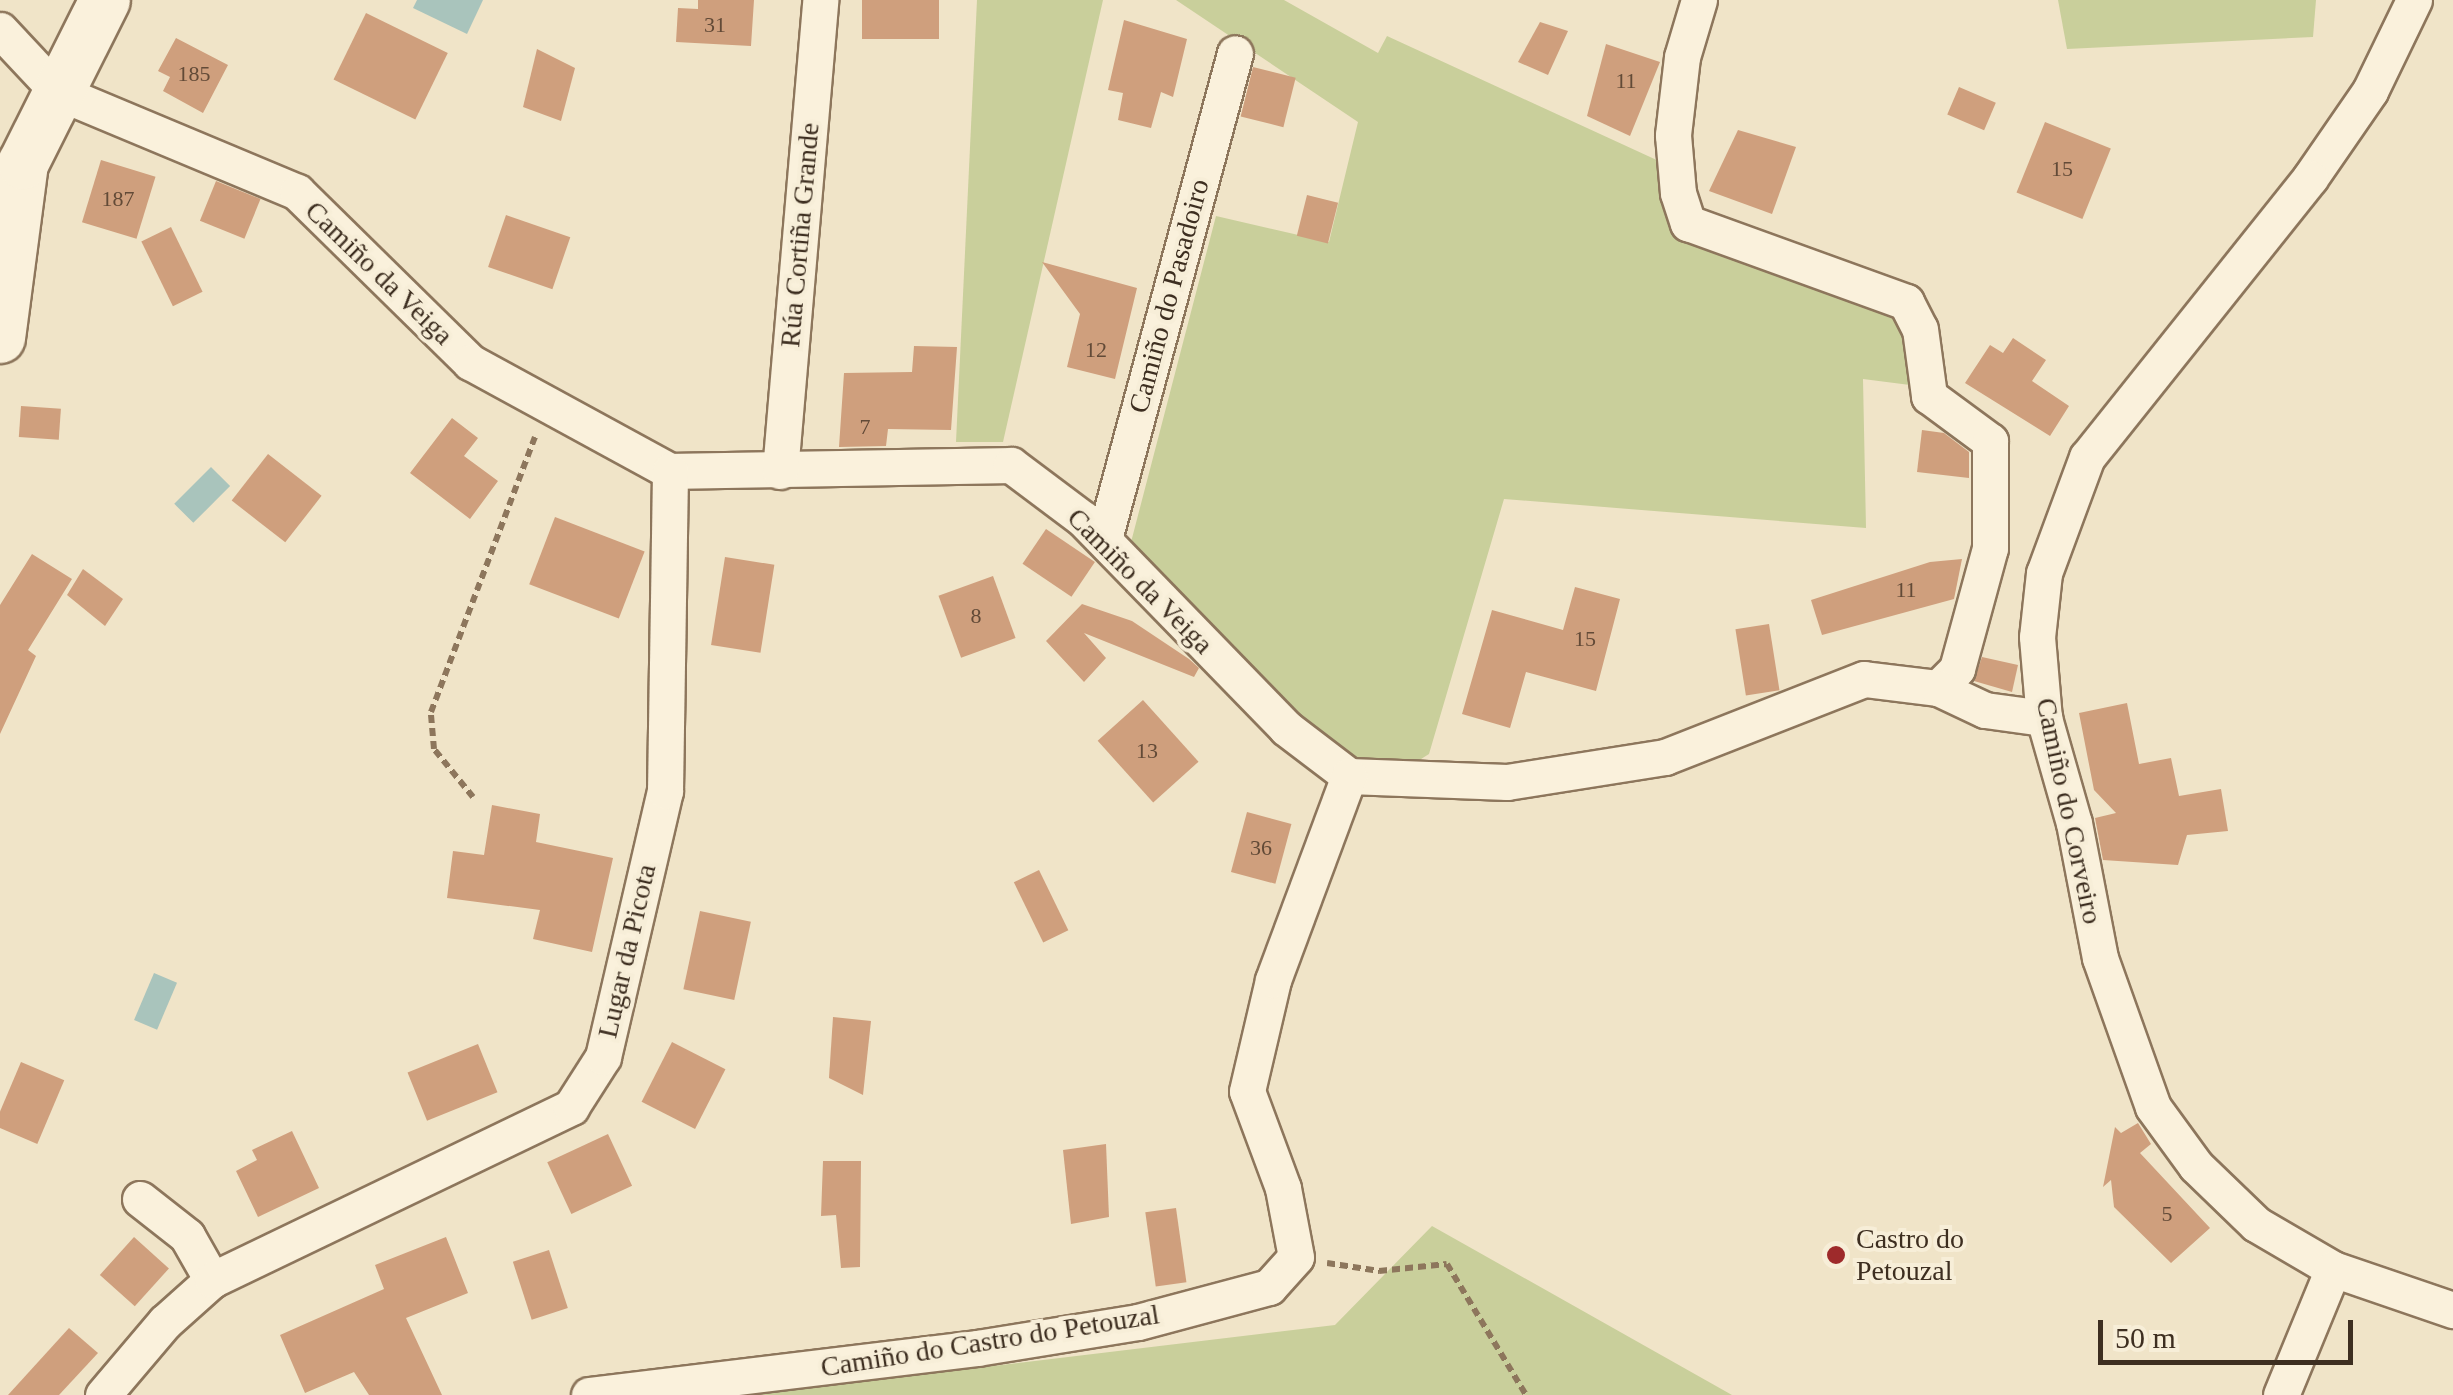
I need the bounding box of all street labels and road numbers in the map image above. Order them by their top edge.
street label: Rúa Cortiña Grande [773,121,827,349]
street label: Camiño do Pasadoiro [1122,175,1216,417]
street label: Camiño da Veiga [298,194,460,352]
street label: Camiño da Veiga [1060,501,1220,661]
street label: Camiño do Corveiro [2029,695,2109,927]
street label: Lugar da Picota [591,861,663,1041]
street label: Camiño do Castro do Petouzal [818,1298,1162,1384]

